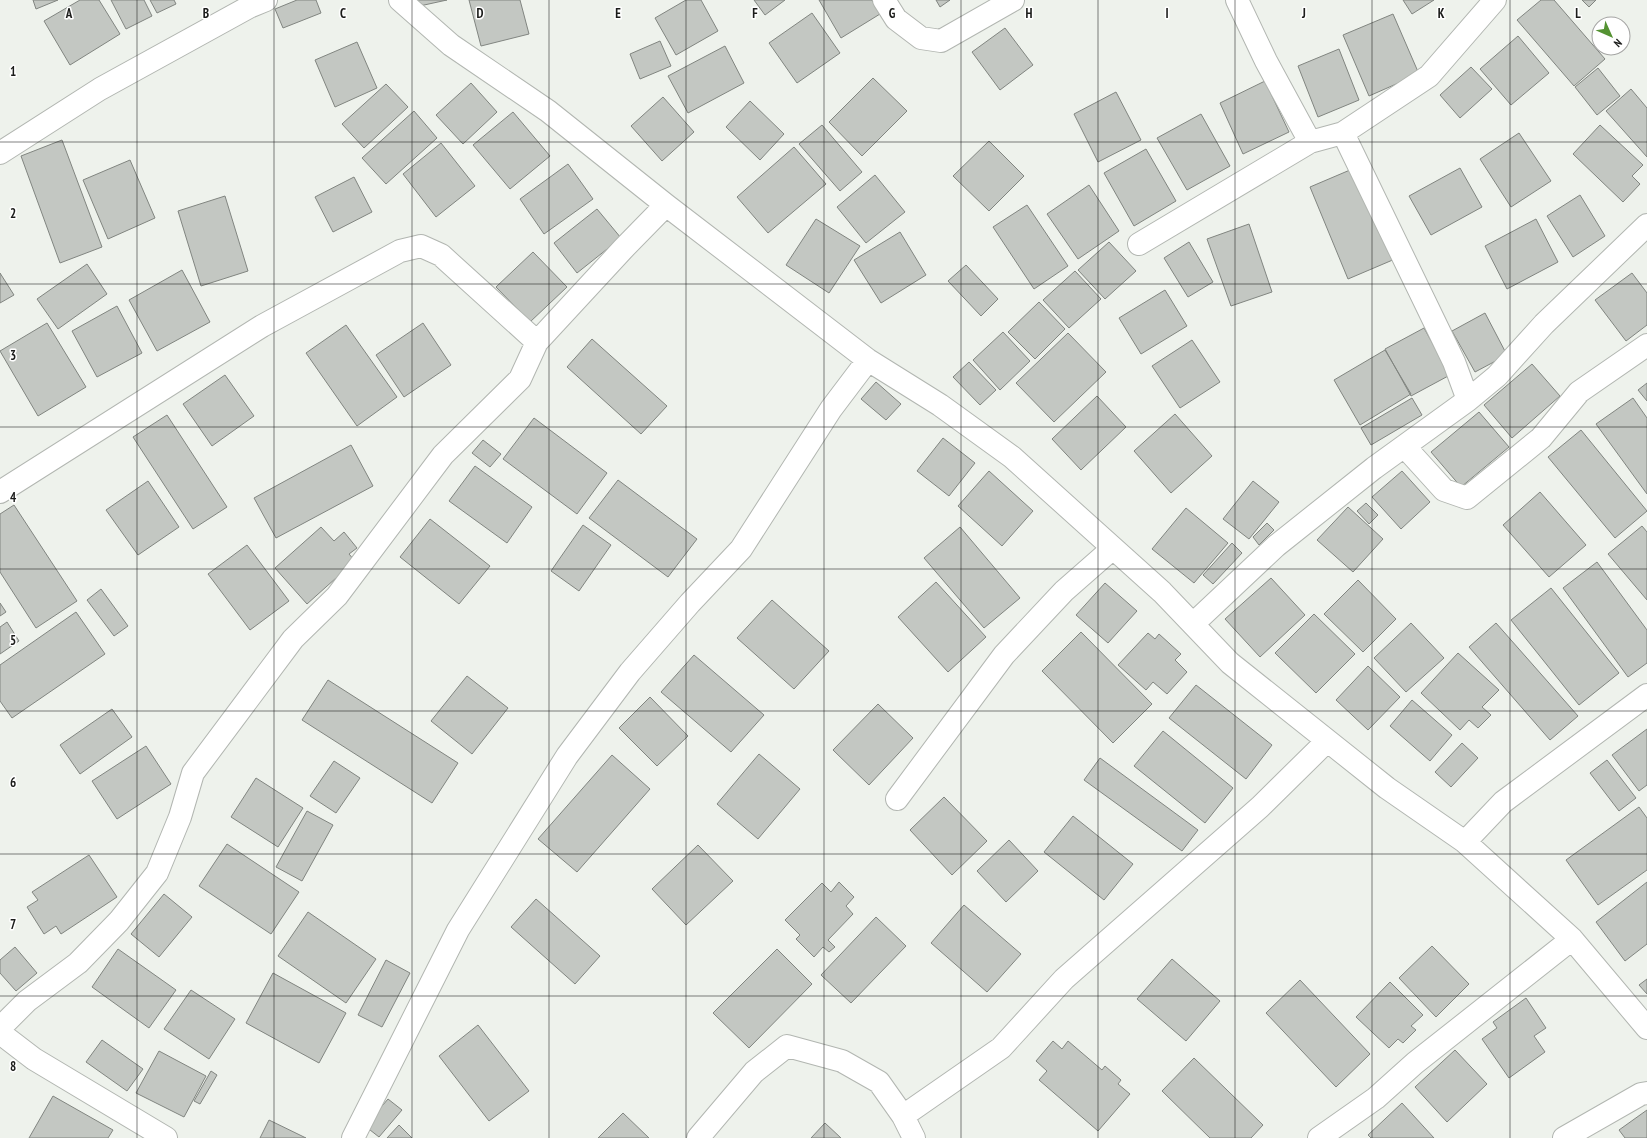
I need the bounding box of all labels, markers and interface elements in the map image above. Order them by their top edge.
text: A [65,5,73,22]
text: B [203,5,209,22]
text: C [340,5,346,22]
text: D [477,5,484,22]
text: E [615,5,621,22]
text: F [752,5,758,22]
text: G [889,5,896,22]
text: H [1026,5,1033,22]
text: I [1165,5,1169,22]
text: J [1301,5,1306,22]
text: K [1438,5,1445,22]
text: L [1575,5,1581,22]
north arrow [1591,16,1631,56]
text: N [1611,36,1625,50]
text: 1 [10,63,16,80]
text: 2 [10,205,16,222]
text: 3 [10,347,16,364]
text: 4 [10,489,17,506]
text: 5 [10,632,16,649]
text: 6 [10,774,16,791]
text: 7 [10,916,16,933]
text: 8 [10,1058,16,1075]

